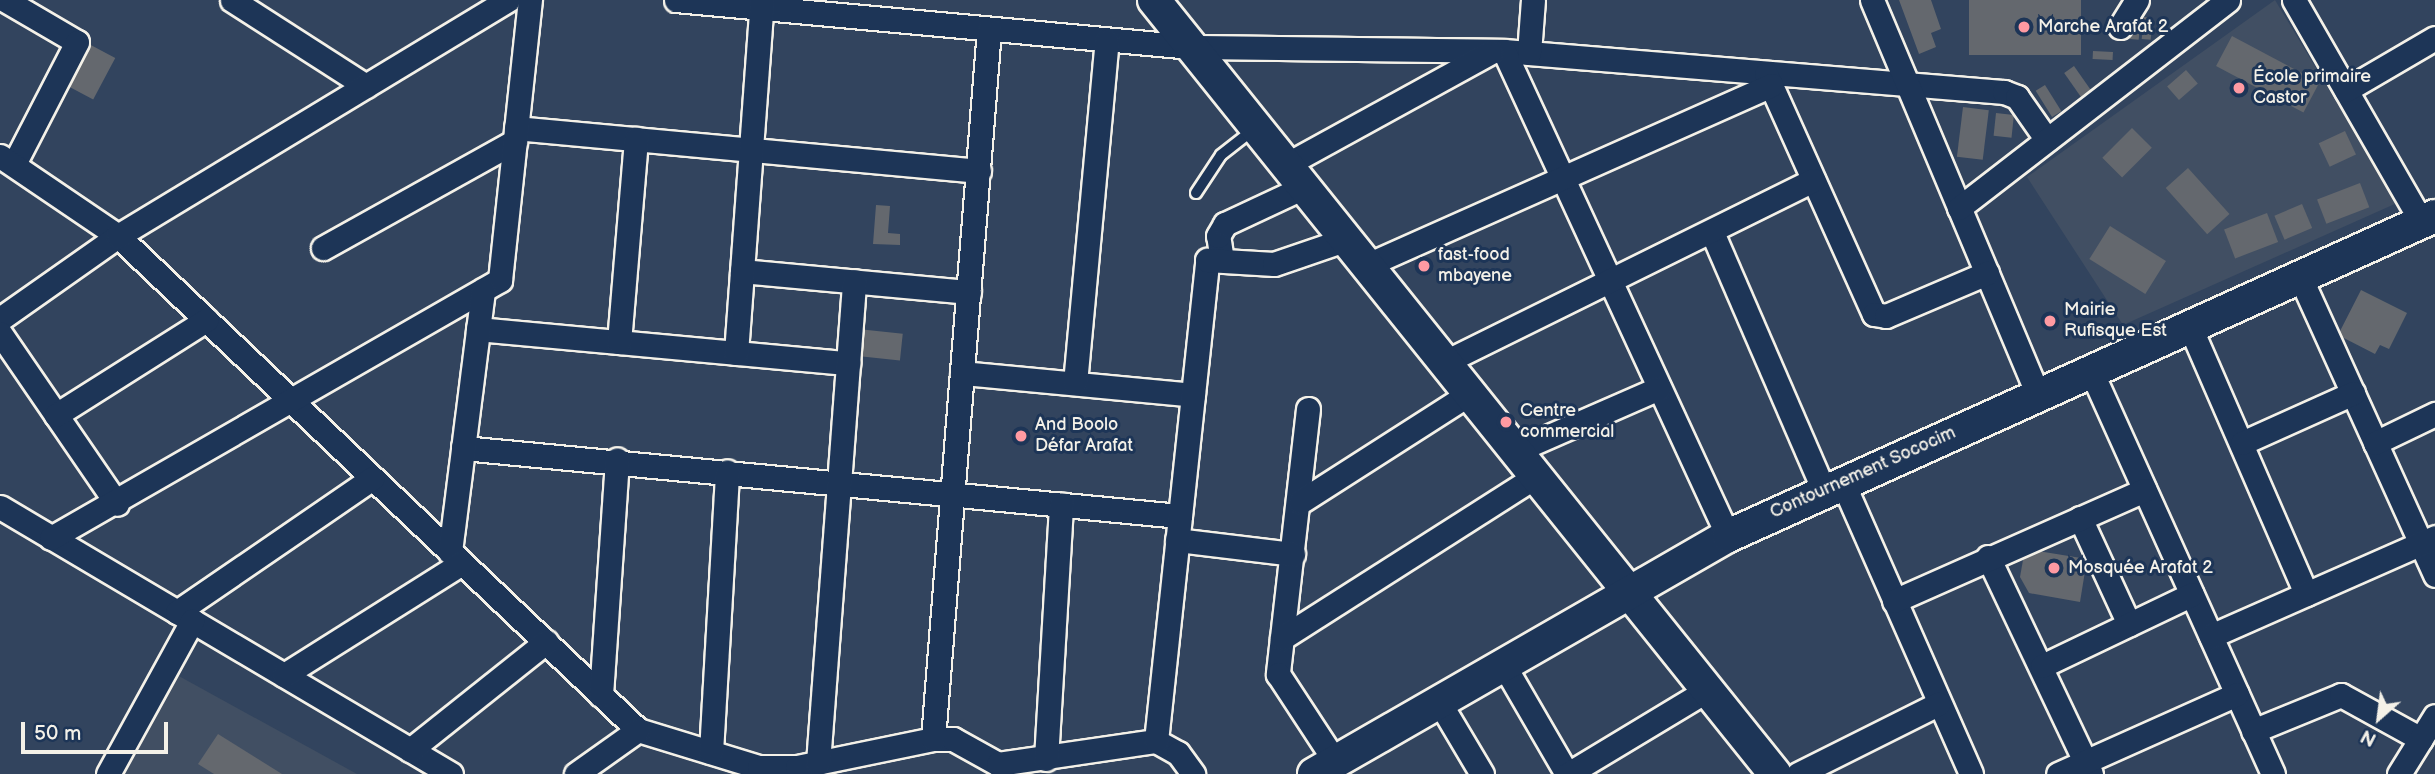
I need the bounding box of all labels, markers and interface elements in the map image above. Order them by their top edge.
place label: Marche Arafat 2 [2038,16,2168,38]
marker: Marche Arafat 2 [2016,19,2032,35]
place label: École primaire Castor [2253,67,2371,110]
marker: École primaire Castor [2231,80,2247,96]
place label: fast-food mbayene [1438,245,1512,288]
marker: fast-food mbayene [1416,258,1432,274]
place label: Mairie Rufisque Est [2064,300,2167,342]
marker: Mairie Rufisque Est [2042,313,2058,329]
place label: Centre commercial [1520,401,1614,444]
marker: Centre commercial [1498,414,1514,430]
place label: And Boolo Défar Arafat [1035,415,1133,458]
street label: Contournement Sococim [1767,422,1959,524]
marker: And Boolo Défar Arafat [1013,428,1029,444]
place label: Mosquée Arafat 2 [2068,557,2213,579]
marker: Mosquée Arafat 2 [2046,560,2062,576]
north arrow [2344,683,2414,753]
scale bar [24,708,172,752]
text: 50 m [34,721,81,746]
text: N [2357,723,2381,750]

